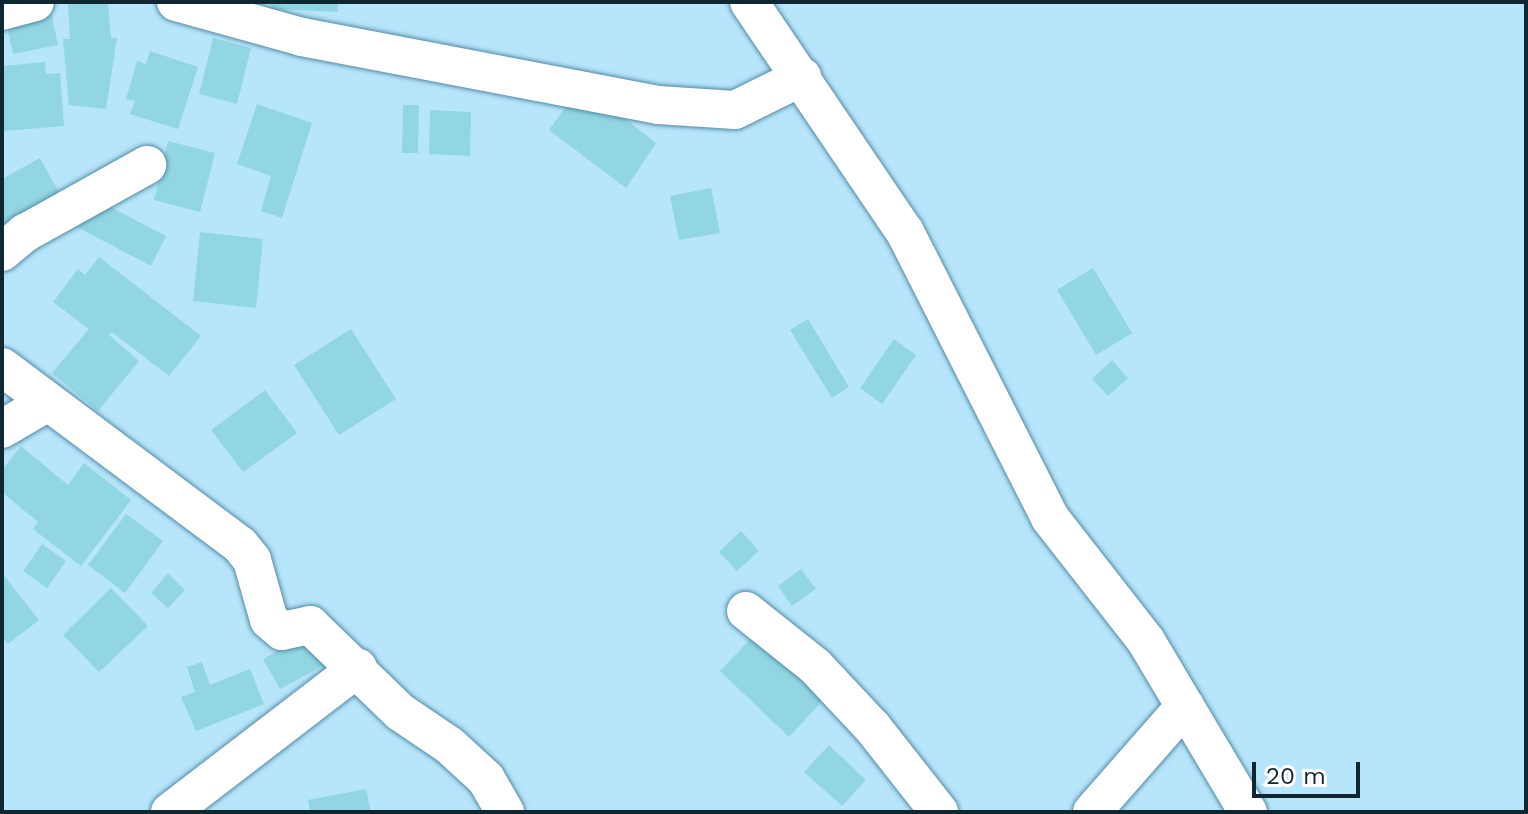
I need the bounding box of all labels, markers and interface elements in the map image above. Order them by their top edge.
scale bar [1256,746,1364,796]
text: 20 m [1266,762,1326,790]

